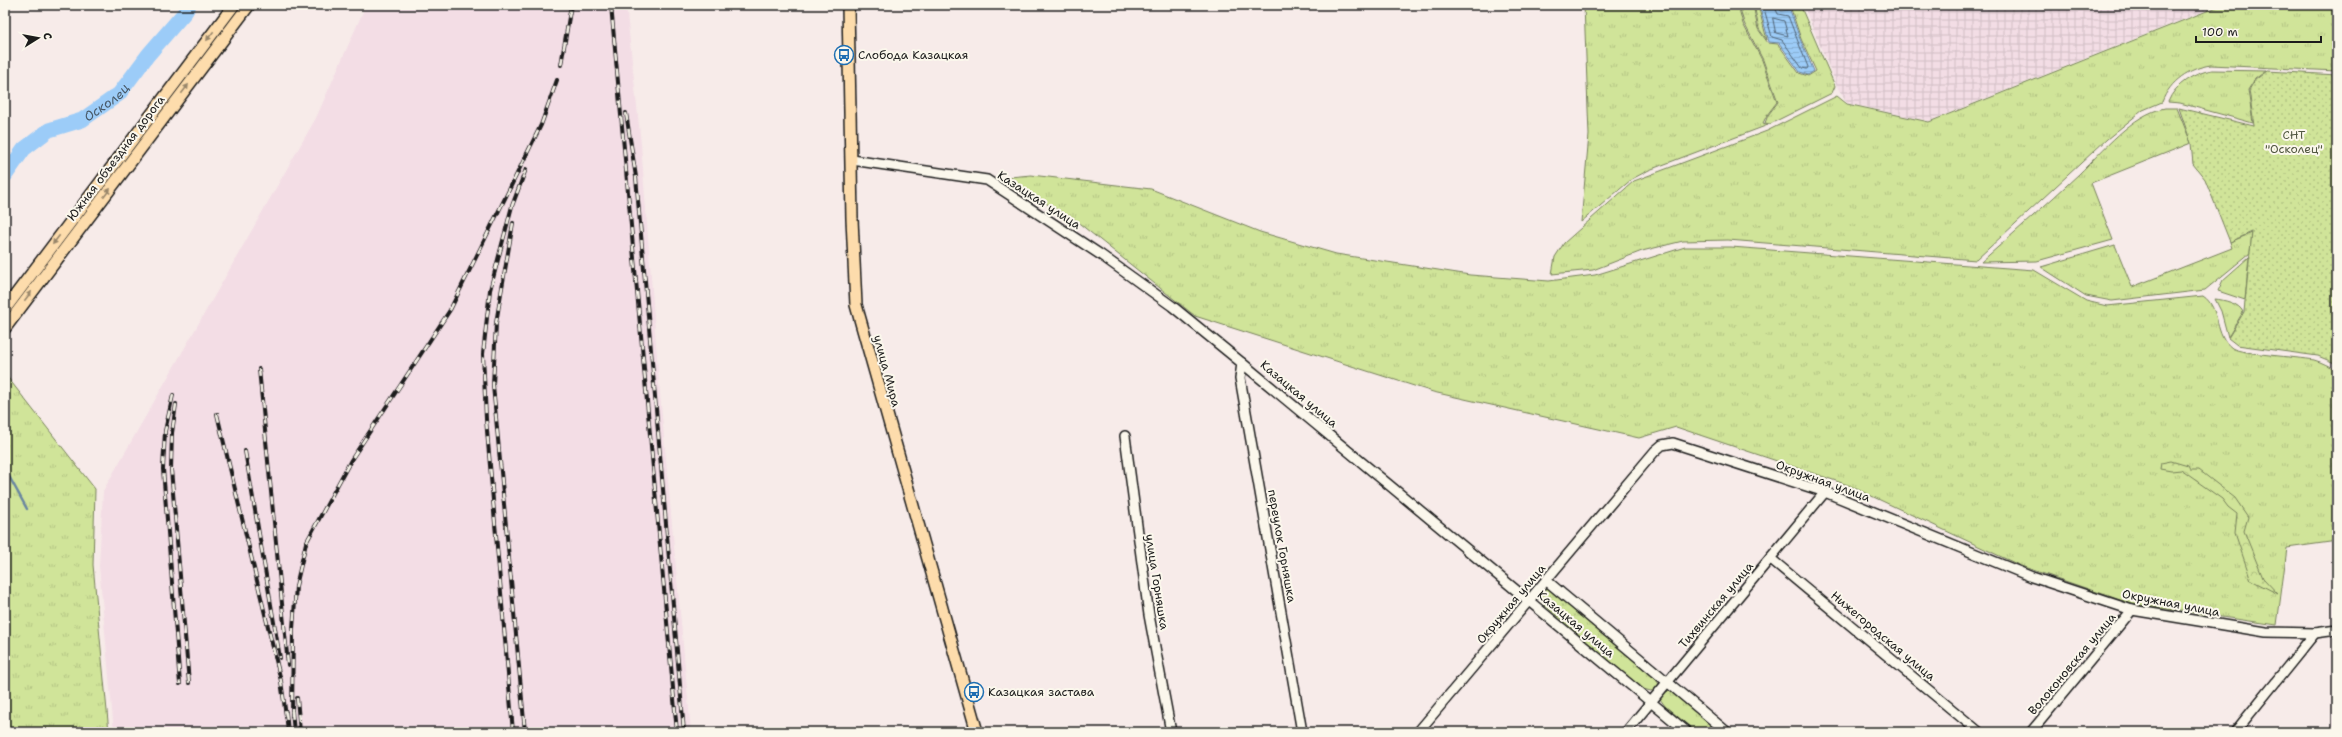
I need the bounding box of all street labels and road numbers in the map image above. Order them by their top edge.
street label: Южная объездная дорога [64,92,169,224]
street label: Казацкая улица [994,167,1084,233]
street label: улица Мира [870,333,904,409]
street label: Казацкая улица [1257,357,1341,431]
street label: Окружная улица [1774,457,1873,506]
street label: переулок Горняшка [1264,488,1300,604]
street label: улица Горняшка [1142,533,1173,632]
street label: Тихвинская улица [1675,558,1757,651]
street label: Окружная улица [1473,560,1549,647]
street label: Окружная улица [2121,586,2222,620]
street label: Казацкая улица [1534,587,1618,661]
street label: Нижегородская улица [1827,588,1939,685]
street label: Волоконовская улица [2025,609,2120,718]

